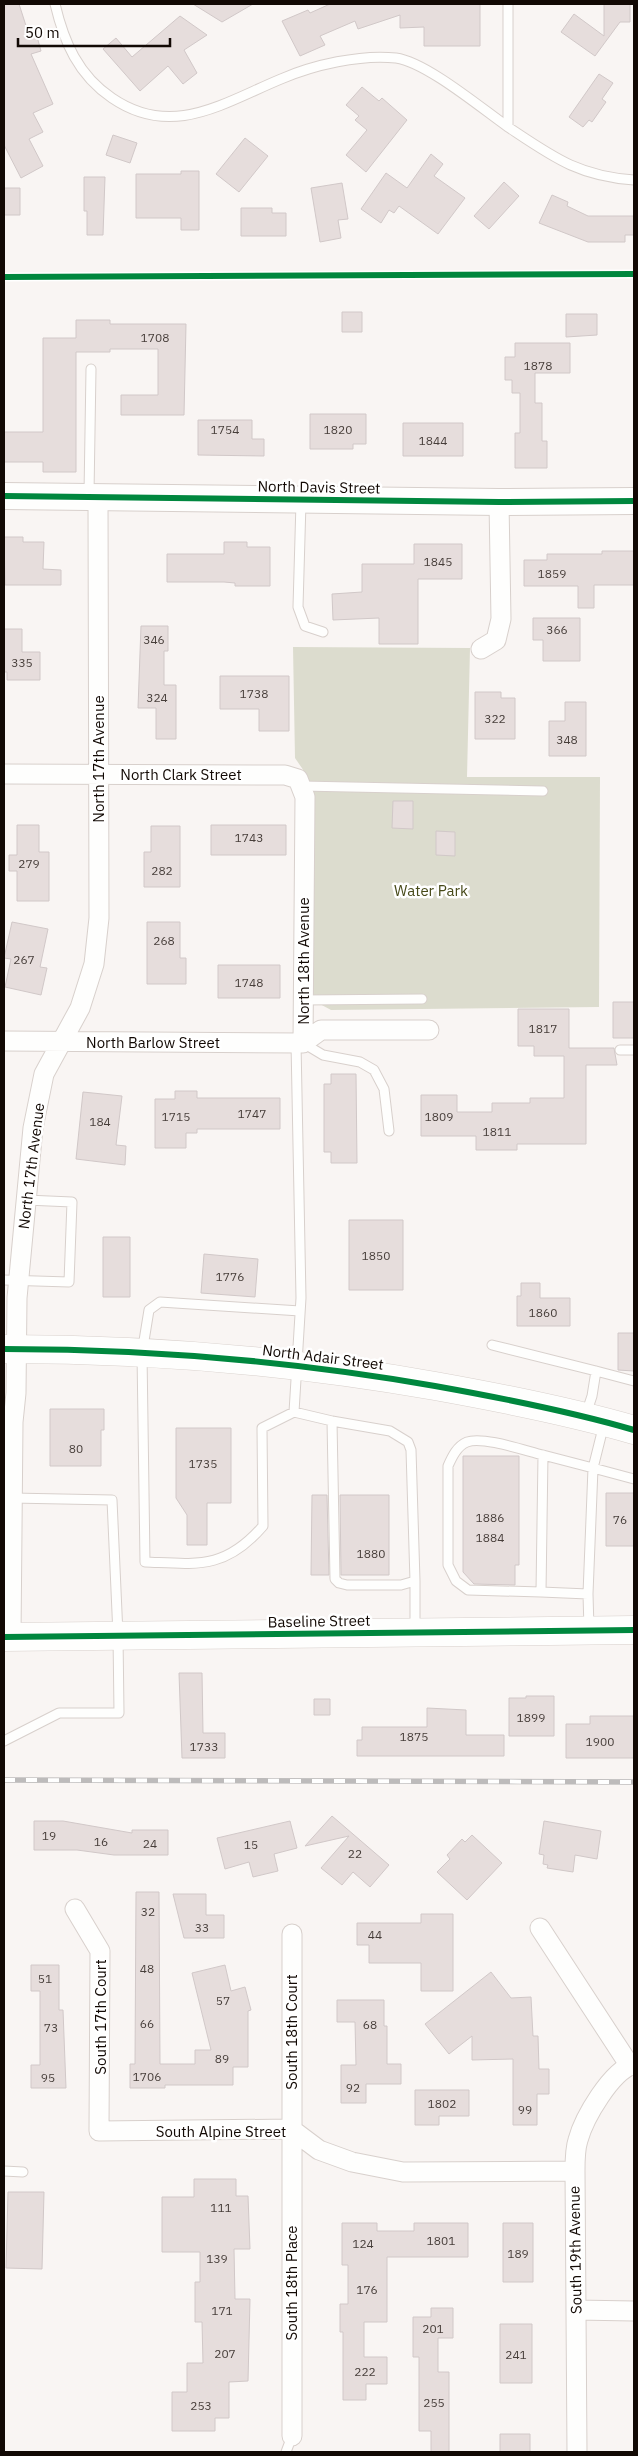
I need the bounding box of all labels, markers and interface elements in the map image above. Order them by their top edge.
scale bar [18,15,170,47]
text: 50 m [25,23,60,42]
house number: 1708 [141,330,169,345]
house number: 1878 [524,358,552,373]
house number: 1754 [211,422,239,437]
house number: 1820 [324,422,352,437]
house number: 1844 [419,433,447,448]
street label: North Davis Street [257,476,381,498]
house number: 1845 [424,554,452,569]
house number: 1859 [538,566,566,581]
house number: 366 [546,622,568,637]
house number: 346 [143,632,165,647]
house number: 335 [11,655,33,670]
house number: 1738 [240,686,268,701]
house number: 324 [146,690,168,705]
street label: North 17th Avenue [89,695,108,823]
house number: 322 [484,711,506,726]
house number: 348 [556,732,578,747]
street label: North Clark Street [120,765,242,784]
house number: 1743 [235,830,263,845]
house number: 279 [18,856,40,871]
house number: 282 [151,863,173,878]
park label: Water Park [394,881,468,900]
street label: North 18th Avenue [294,897,313,1025]
house number: 268 [153,933,175,948]
house number: 267 [13,952,35,967]
house number: 1748 [235,975,263,990]
house number: 1817 [529,1021,557,1036]
street label: North Barlow Street [86,1033,220,1052]
street label: North 17th Avenue [14,1102,48,1230]
house number: 1747 [238,1106,266,1121]
house number: 1715 [162,1109,190,1124]
house number: 1809 [425,1109,453,1124]
house number: 184 [89,1114,111,1129]
house number: 1811 [483,1124,511,1139]
house number: 1850 [362,1248,390,1263]
house number: 1776 [216,1269,244,1284]
house number: 1860 [529,1305,557,1320]
street label: North Adair Street [261,1340,385,1374]
house number: 80 [69,1441,83,1456]
house number: 1735 [189,1456,217,1471]
house number: 1886 [476,1510,504,1525]
house number: 76 [613,1512,627,1527]
house number: 1884 [476,1530,504,1545]
house number: 1880 [357,1546,385,1561]
street label: Baseline Street [268,1611,370,1631]
house number: 1899 [517,1710,545,1725]
house number: 1875 [400,1729,428,1744]
house number: 1900 [586,1734,614,1749]
house number: 1733 [190,1739,218,1754]
house number: 19 [42,1828,56,1843]
house number: 16 [94,1834,108,1849]
house number: 24 [143,1836,157,1851]
house number: 15 [244,1837,258,1852]
house number: 22 [348,1846,362,1861]
house number: 32 [141,1904,155,1919]
house number: 33 [195,1920,209,1935]
house number: 44 [368,1927,382,1942]
street label: South 17th Court [91,1959,110,2075]
house number: 48 [140,1961,154,1976]
house number: 51 [38,1971,52,1986]
street label: South 18th Court [282,1974,301,2090]
house number: 57 [216,1993,230,2008]
house number: 66 [140,2016,154,2031]
house number: 68 [363,2017,377,2032]
house number: 73 [44,2020,58,2035]
house number: 89 [215,2051,229,2066]
house number: 1706 [133,2069,161,2084]
house number: 95 [41,2070,55,2085]
house number: 92 [346,2080,360,2095]
house number: 1802 [428,2096,456,2111]
house number: 99 [518,2102,532,2117]
street label: South Alpine Street [156,2122,286,2141]
street label: South 19th Avenue [564,2186,586,2314]
house number: 111 [210,2200,232,2215]
street label: South 18th Place [282,2225,301,2341]
house number: 1801 [427,2233,455,2248]
house number: 124 [352,2236,374,2251]
house number: 189 [507,2246,529,2261]
house number: 139 [206,2251,228,2266]
house number: 176 [356,2282,378,2297]
house number: 171 [211,2303,233,2318]
house number: 201 [422,2321,444,2336]
house number: 207 [214,2346,236,2361]
house number: 241 [505,2347,527,2362]
house number: 222 [354,2364,376,2379]
house number: 255 [423,2395,445,2410]
house number: 253 [190,2398,212,2413]

